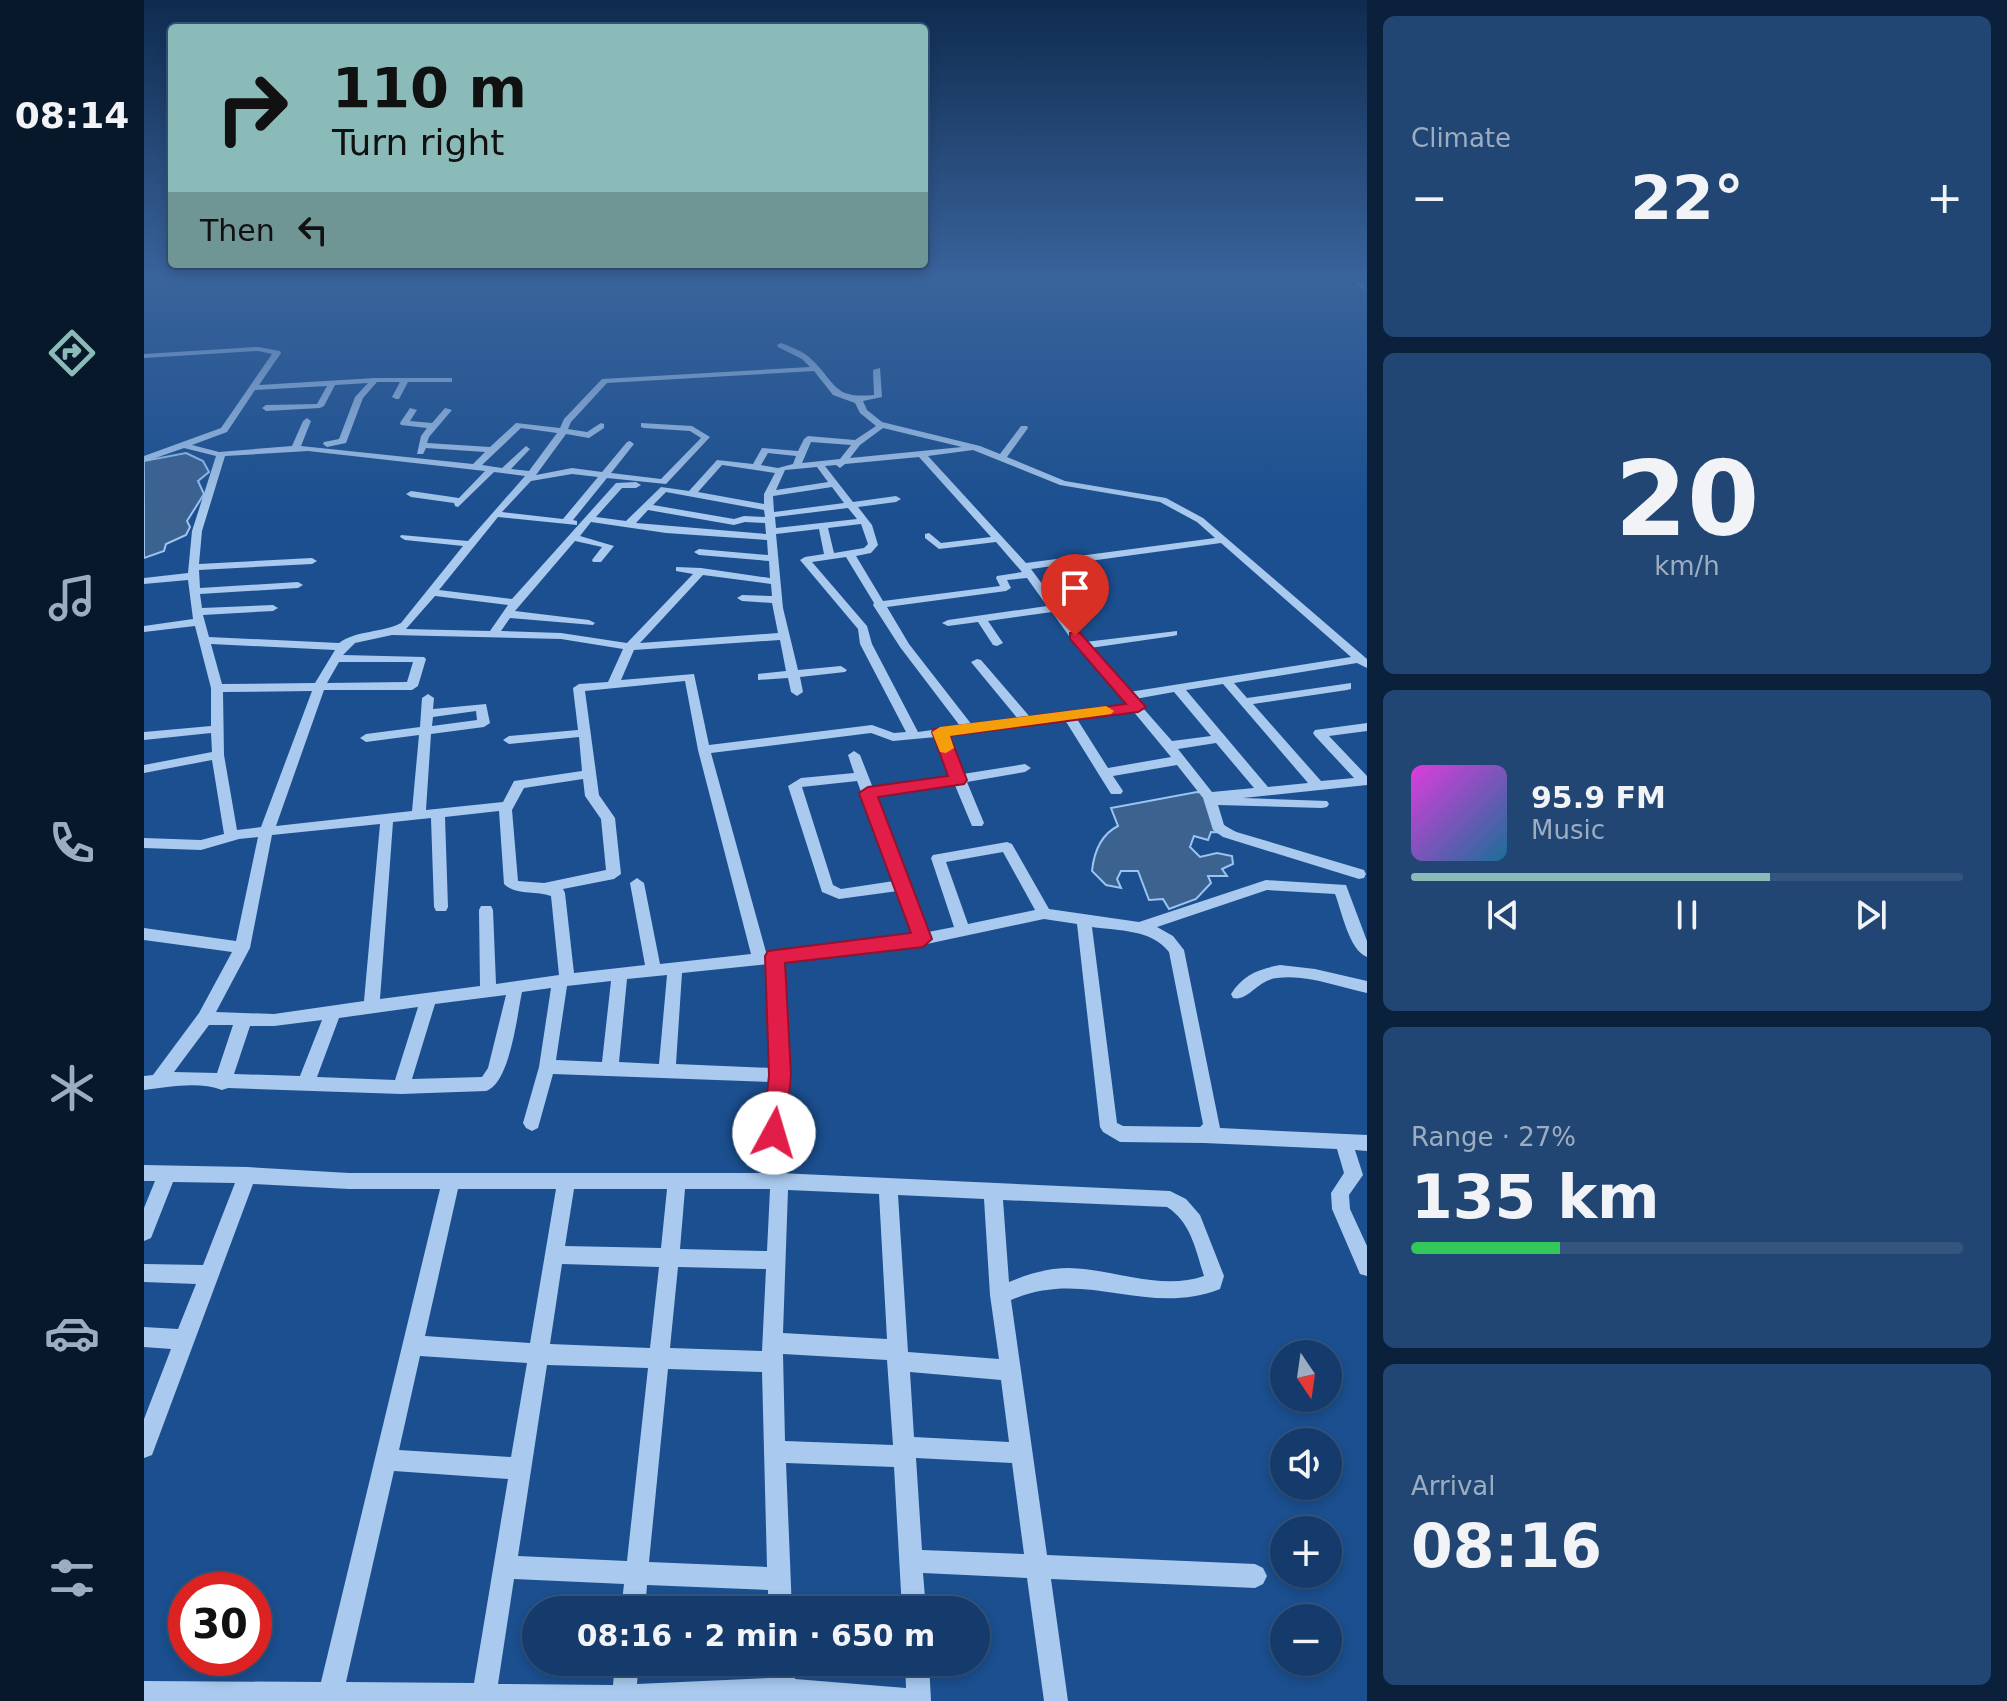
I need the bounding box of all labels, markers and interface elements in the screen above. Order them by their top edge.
text: 110 m [332,55,527,120]
icon: right [200,56,304,160]
text: 08:14 [15,95,129,136]
text: Turn right [332,122,504,163]
text: Climate [1411,123,1511,153]
text: 22° [1630,163,1744,233]
text: − [1411,172,1448,223]
text: + [1926,172,1963,223]
icon: left [291,208,335,252]
text: Then [200,213,275,248]
icon: directions [44,325,100,381]
text: 20 [1615,438,1759,560]
text: km/h [1654,551,1720,581]
pin [1041,554,1109,636]
icon: arrive [1053,566,1097,610]
icon: music [44,570,100,626]
text: 95.9 FM [1531,780,1666,815]
icon: phone [44,815,100,871]
text: Music [1531,815,1605,845]
icon: previous [1481,893,1525,937]
icon: pause [1665,893,1709,937]
icon: next [1849,893,1893,937]
icon: climate [44,1060,100,1116]
position arrow [732,1091,816,1175]
text: Range · 27% [1411,1122,1576,1152]
text: 135 km [1411,1162,1660,1232]
icon: car [44,1305,100,1361]
north arrow [1270,1340,1342,1412]
map controls [1270,1340,1342,1676]
button: sound [1270,1428,1342,1500]
text: Arrival [1411,1471,1495,1501]
text: 08:16 [1411,1511,1602,1581]
button: + [1270,1516,1342,1588]
icon: filters [44,1550,100,1606]
speed limit sign: 30 [168,1572,272,1676]
button: − [1270,1604,1342,1676]
text: 08:16 · 2 min · 650 m [577,1618,935,1653]

